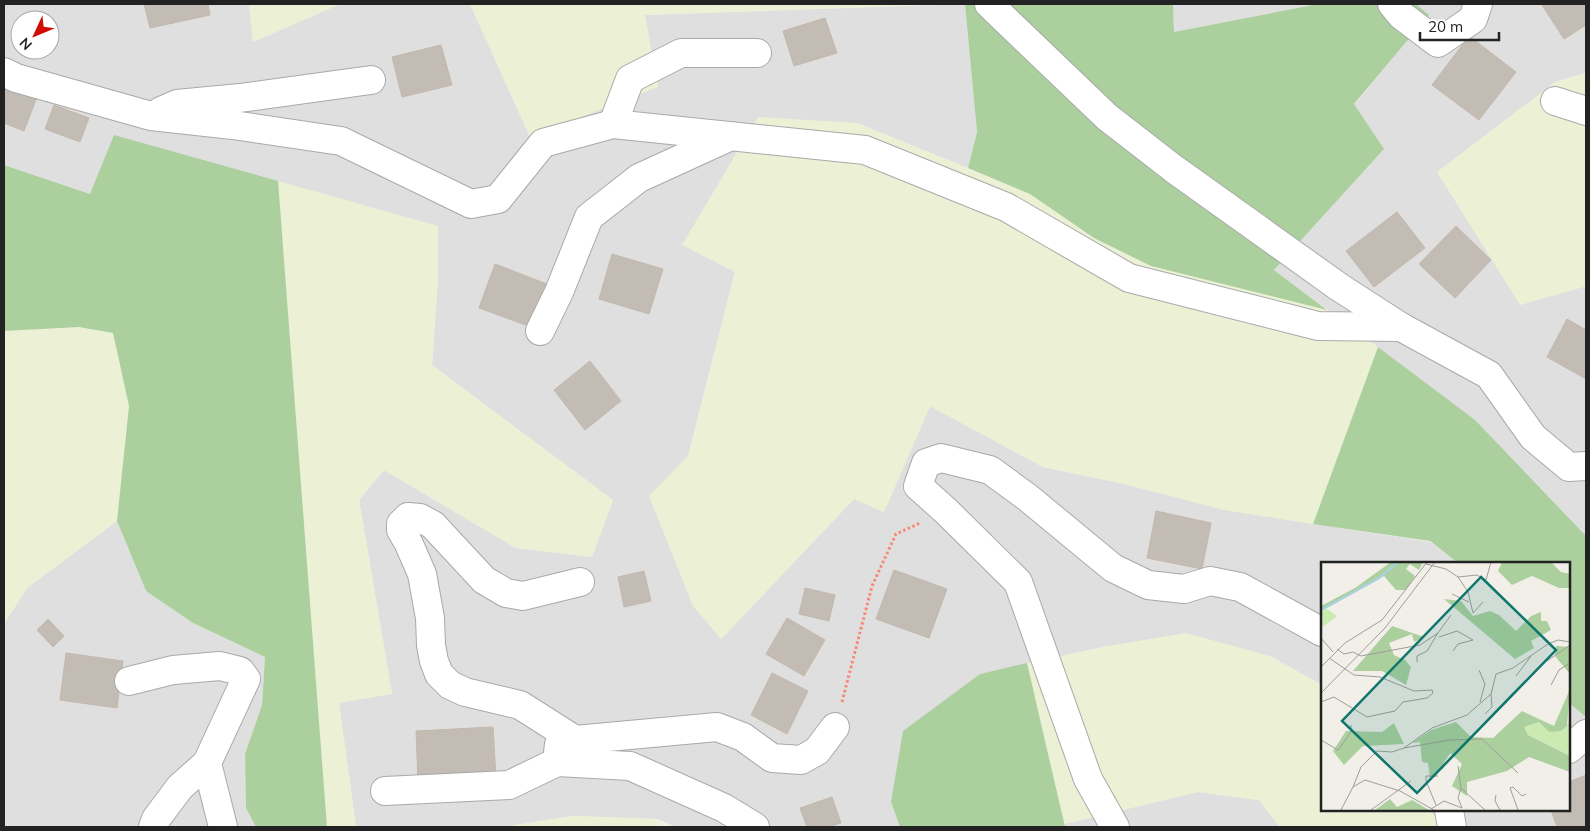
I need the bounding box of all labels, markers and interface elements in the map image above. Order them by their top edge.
north arrow [10,10,60,60]
scale bar [1420,10,1499,42]
text: 20 m [1428,17,1463,36]
text: N [16,34,36,54]
inset map [1321,562,1570,811]

